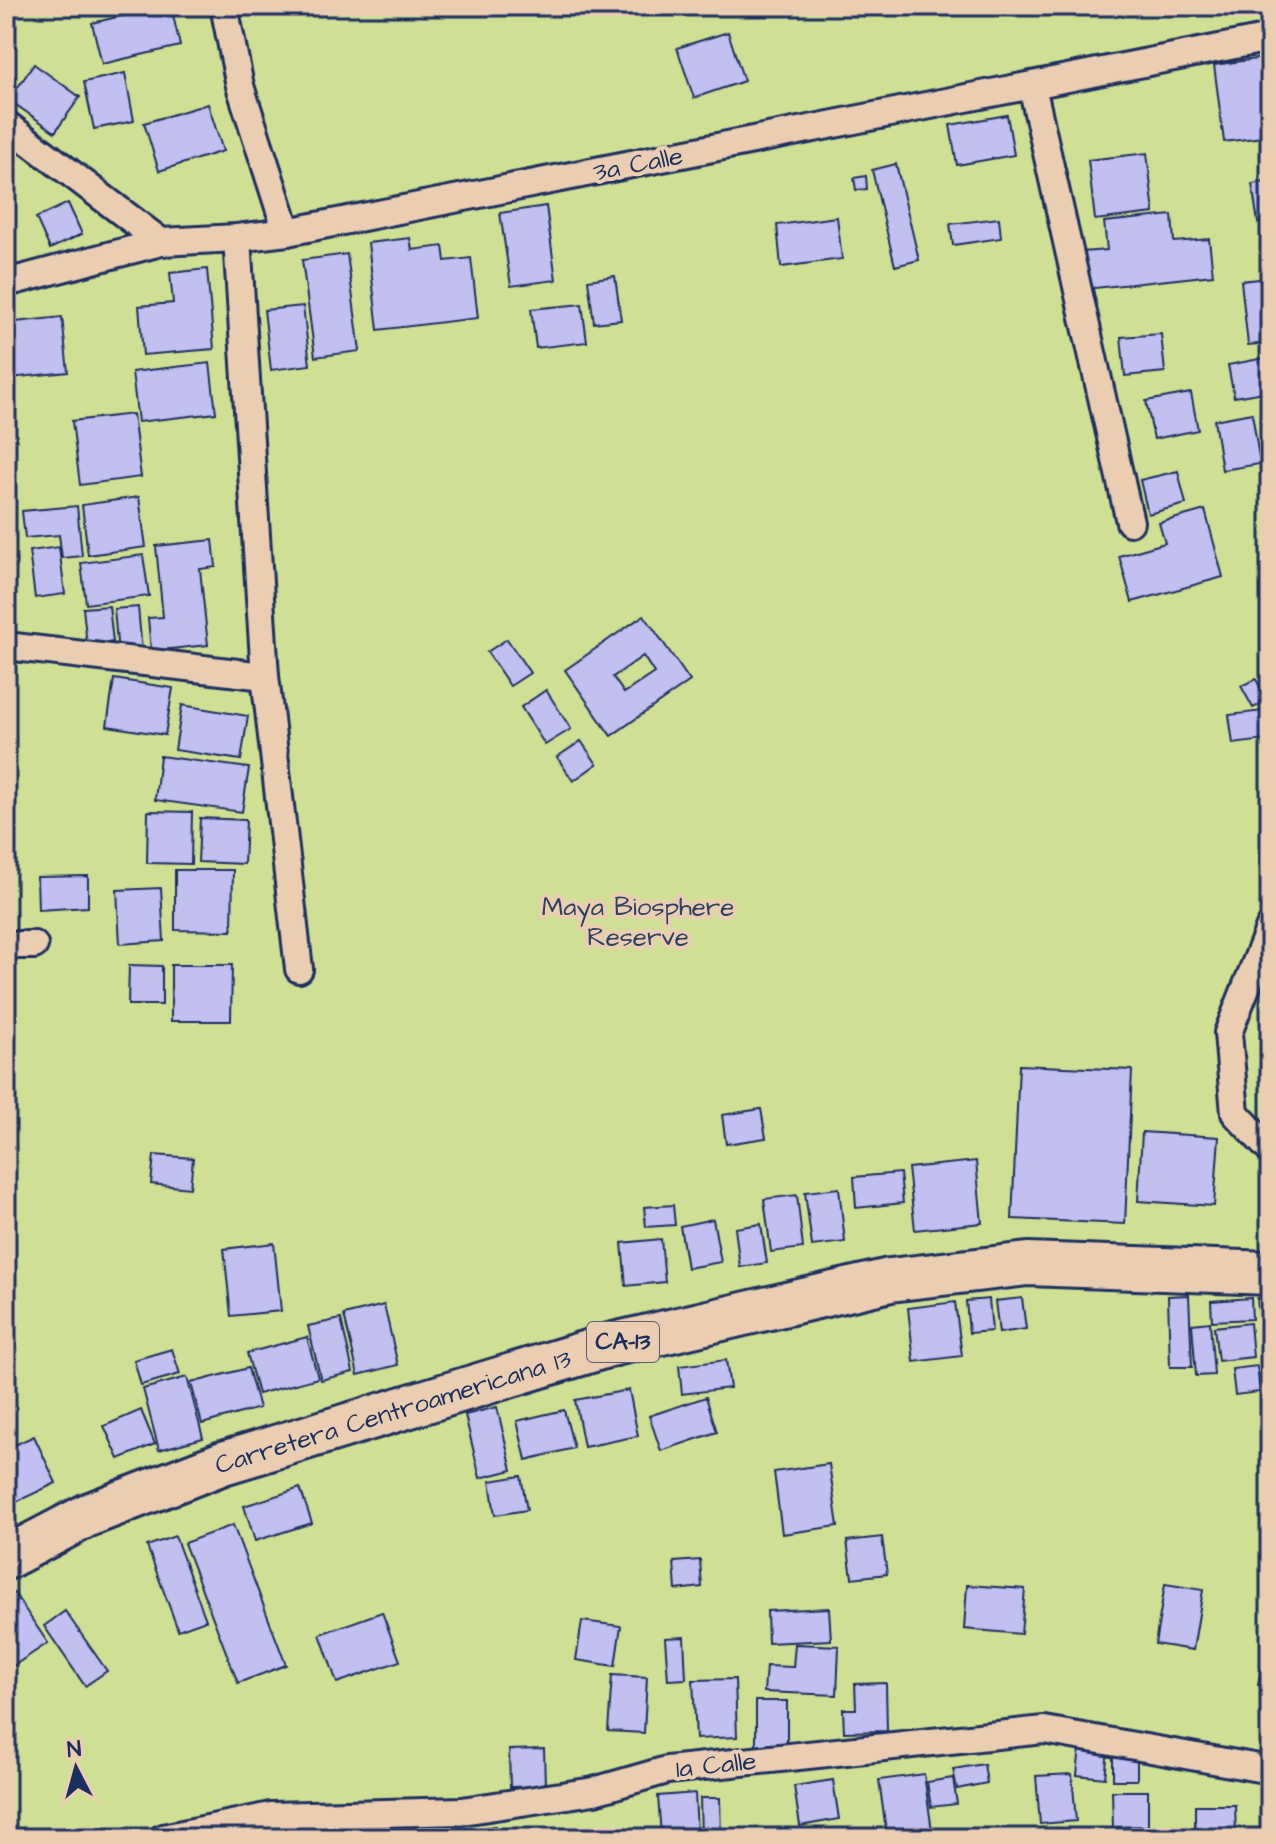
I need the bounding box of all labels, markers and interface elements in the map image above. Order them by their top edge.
street label: 3a Calle [590,138,686,190]
park label: Maya Biosphere Reserve [542,889,734,955]
road number: CA-13 [587,1322,659,1362]
street label: Carretera Centroamericana 13 [211,1341,575,1483]
north arrow [36,1728,116,1808]
text: N [66,1733,83,1766]
street label: 1a Calle [674,1743,758,1787]

